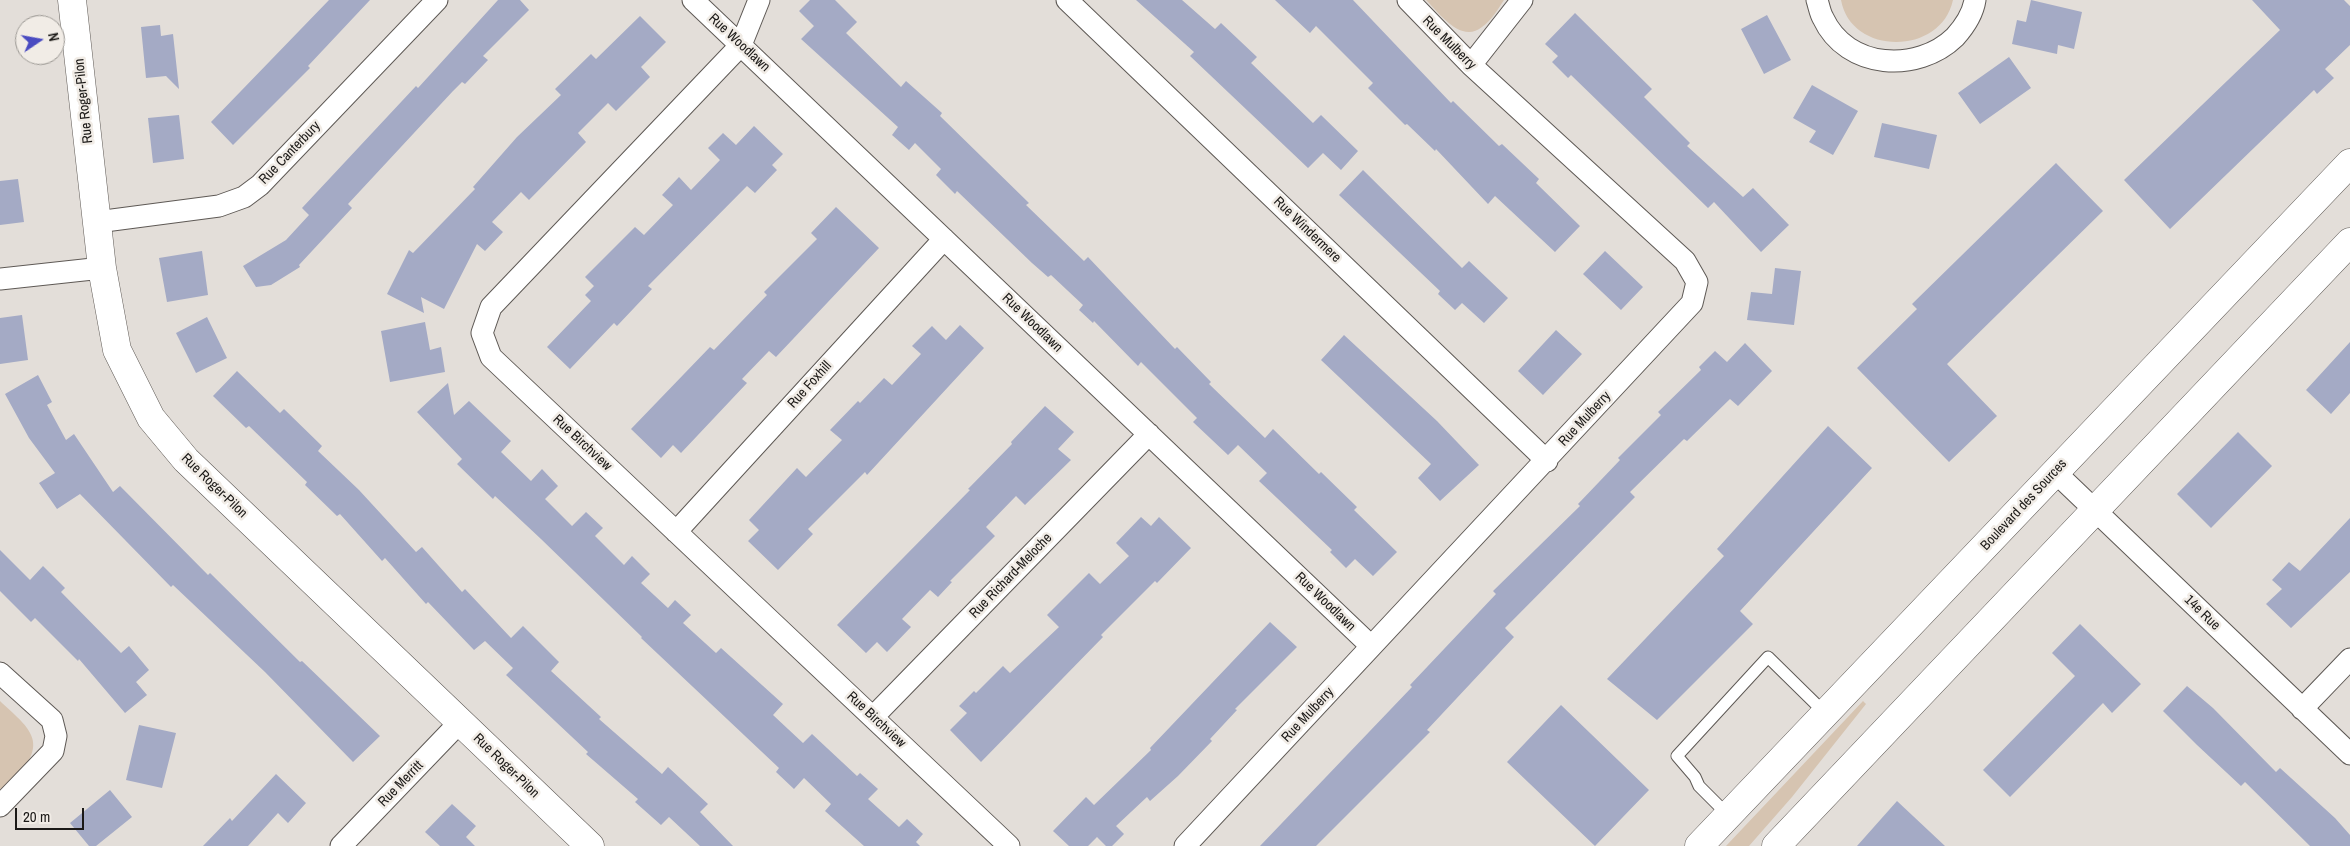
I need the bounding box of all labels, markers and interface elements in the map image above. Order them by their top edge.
street label: Rue Woodlawn [705,10,773,76]
street label: Rue Mulberry [1419,13,1479,73]
north arrow [15,15,65,65]
text: N [44,31,63,43]
street label: Rue Roger-Pilon [71,58,97,144]
street label: Rue Canterbury [256,118,324,188]
street label: Rue Windermere [1270,194,1344,266]
street label: Rue Woodlawn [998,290,1066,356]
street label: Rue Foxhill [785,358,835,412]
street label: Rue Mulberry [1555,388,1615,450]
street label: Rue Birchview [549,411,615,475]
street label: Rue Roger-Pilon [177,450,251,522]
street label: Boulevard des Sources [1977,456,2071,554]
street label: Rue Richard-Meloche [966,530,1056,622]
street label: Rue Woodlawn [1291,569,1359,635]
street label: 14e Rue [2181,592,2223,634]
street label: Rue Mulberry [1278,684,1338,746]
street label: Rue Birchview [843,688,909,752]
street label: Rue Roger-Pilon [469,730,543,802]
street label: Rue Merritt [375,758,427,810]
scale bar [18,798,86,830]
text: 20 m [23,806,50,827]

